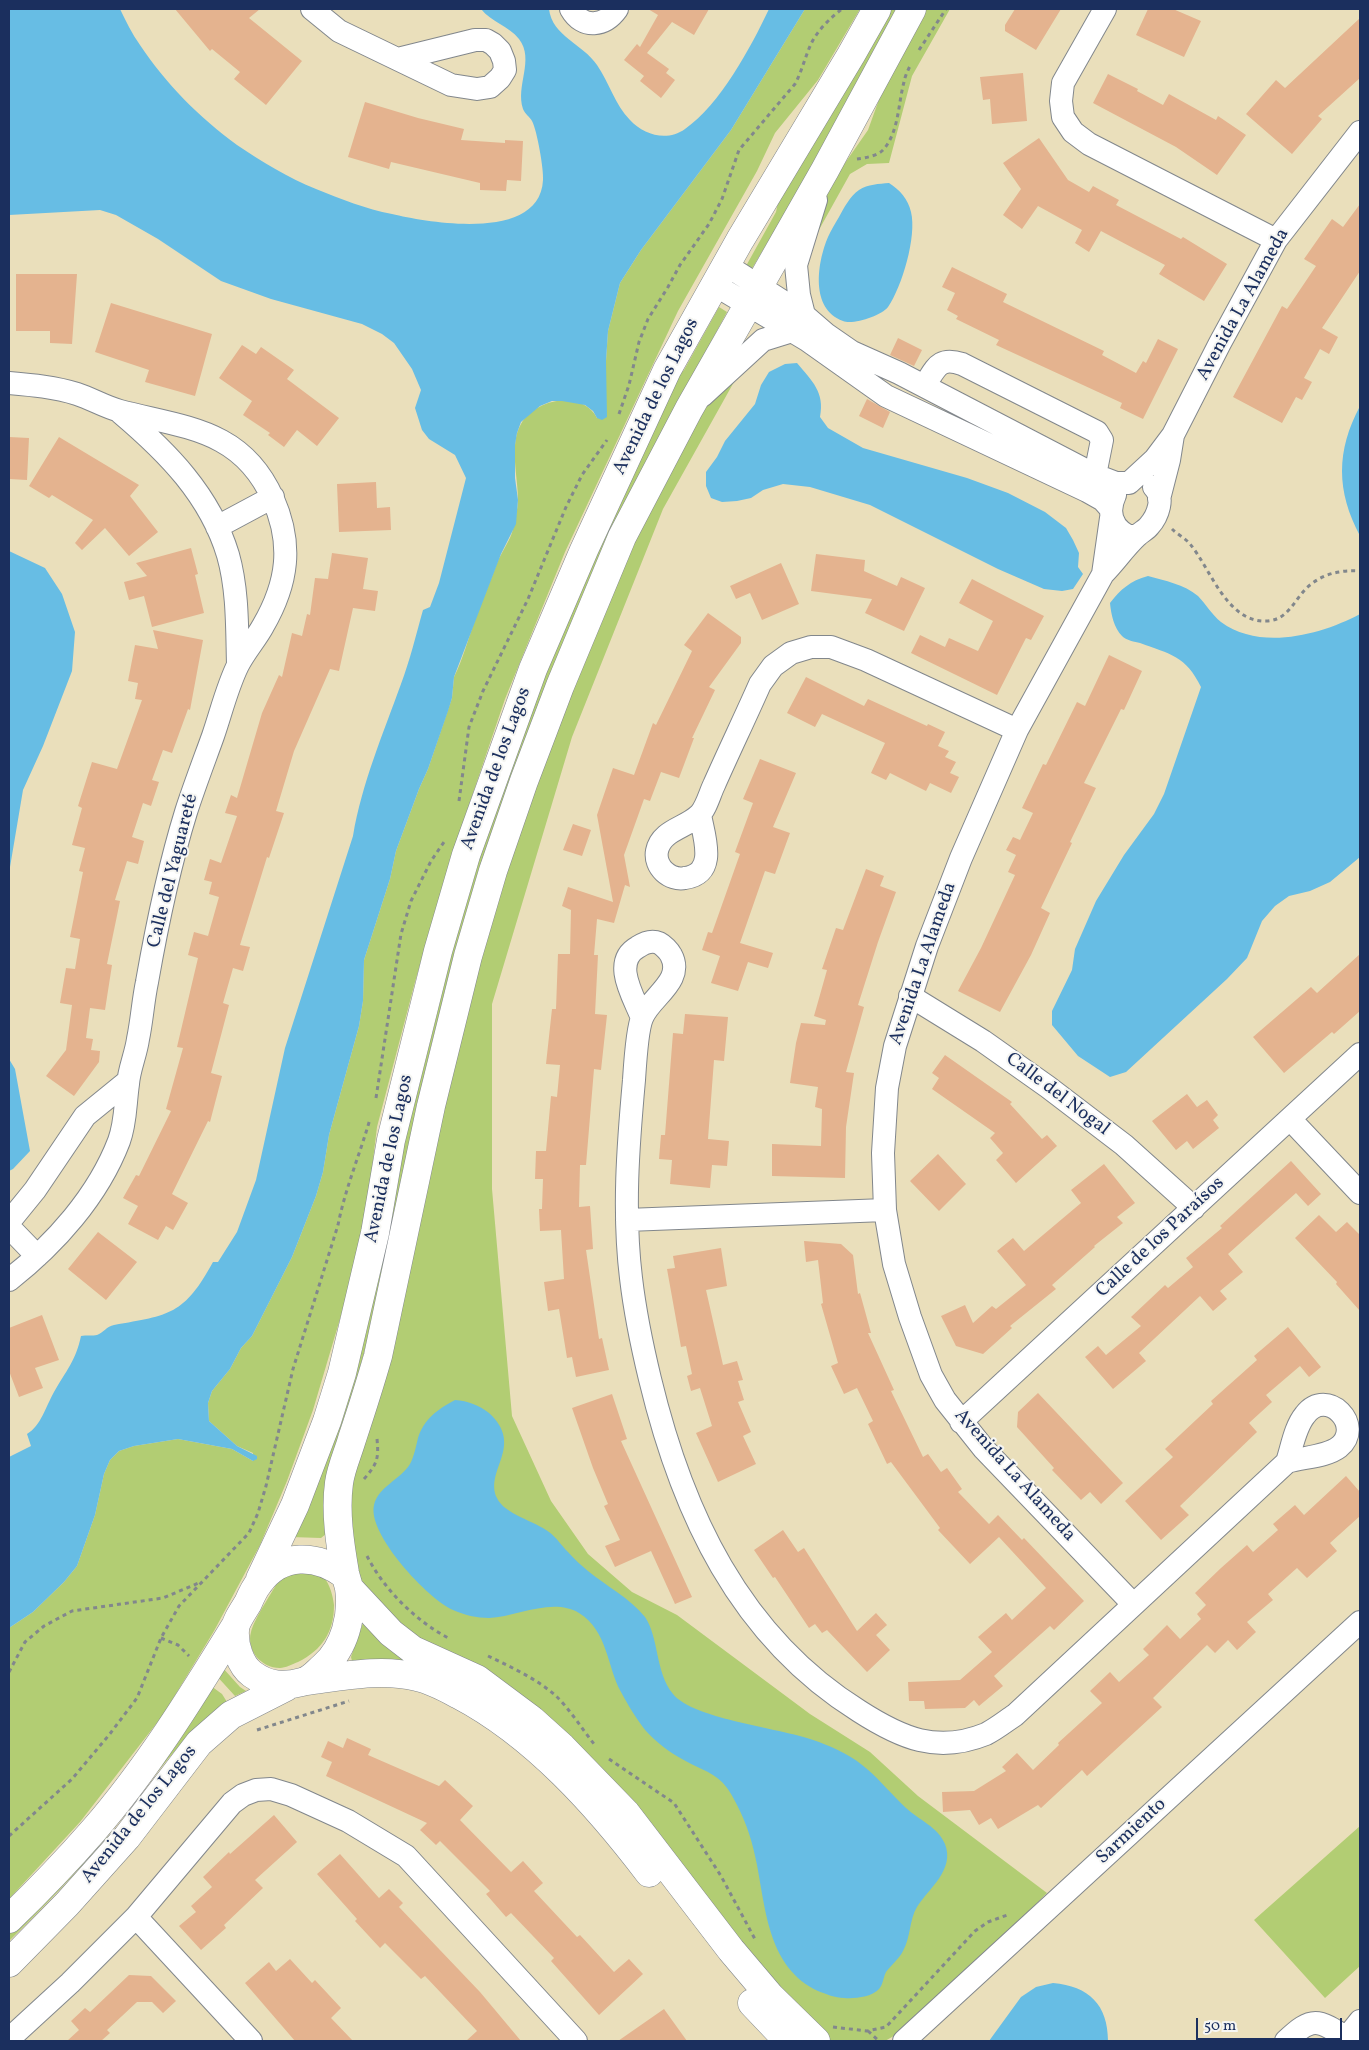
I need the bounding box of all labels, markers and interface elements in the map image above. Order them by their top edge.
street label: Avenida La Alameda [1193,225,1295,385]
street label: Avenida de los Lagos [609,315,705,479]
street label: Avenida de los Lagos [457,685,537,853]
street label: Calle del Yaguareté [144,792,204,950]
street label: Avenida La Alameda [885,880,963,1048]
street label: Calle del Nogal [1001,1048,1113,1142]
street label: Avenida de los Lagos [361,1073,419,1245]
street label: Calle de los Paraísos [1092,1173,1230,1303]
street label: Avenida La Alameda [948,1405,1080,1547]
street label: Avenida de los Lagos [77,1741,203,1889]
street label: Sarmiento [1092,1794,1172,1870]
scale bar [1199,2008,1345,2040]
text: 50 m [1204,2016,1236,2037]

